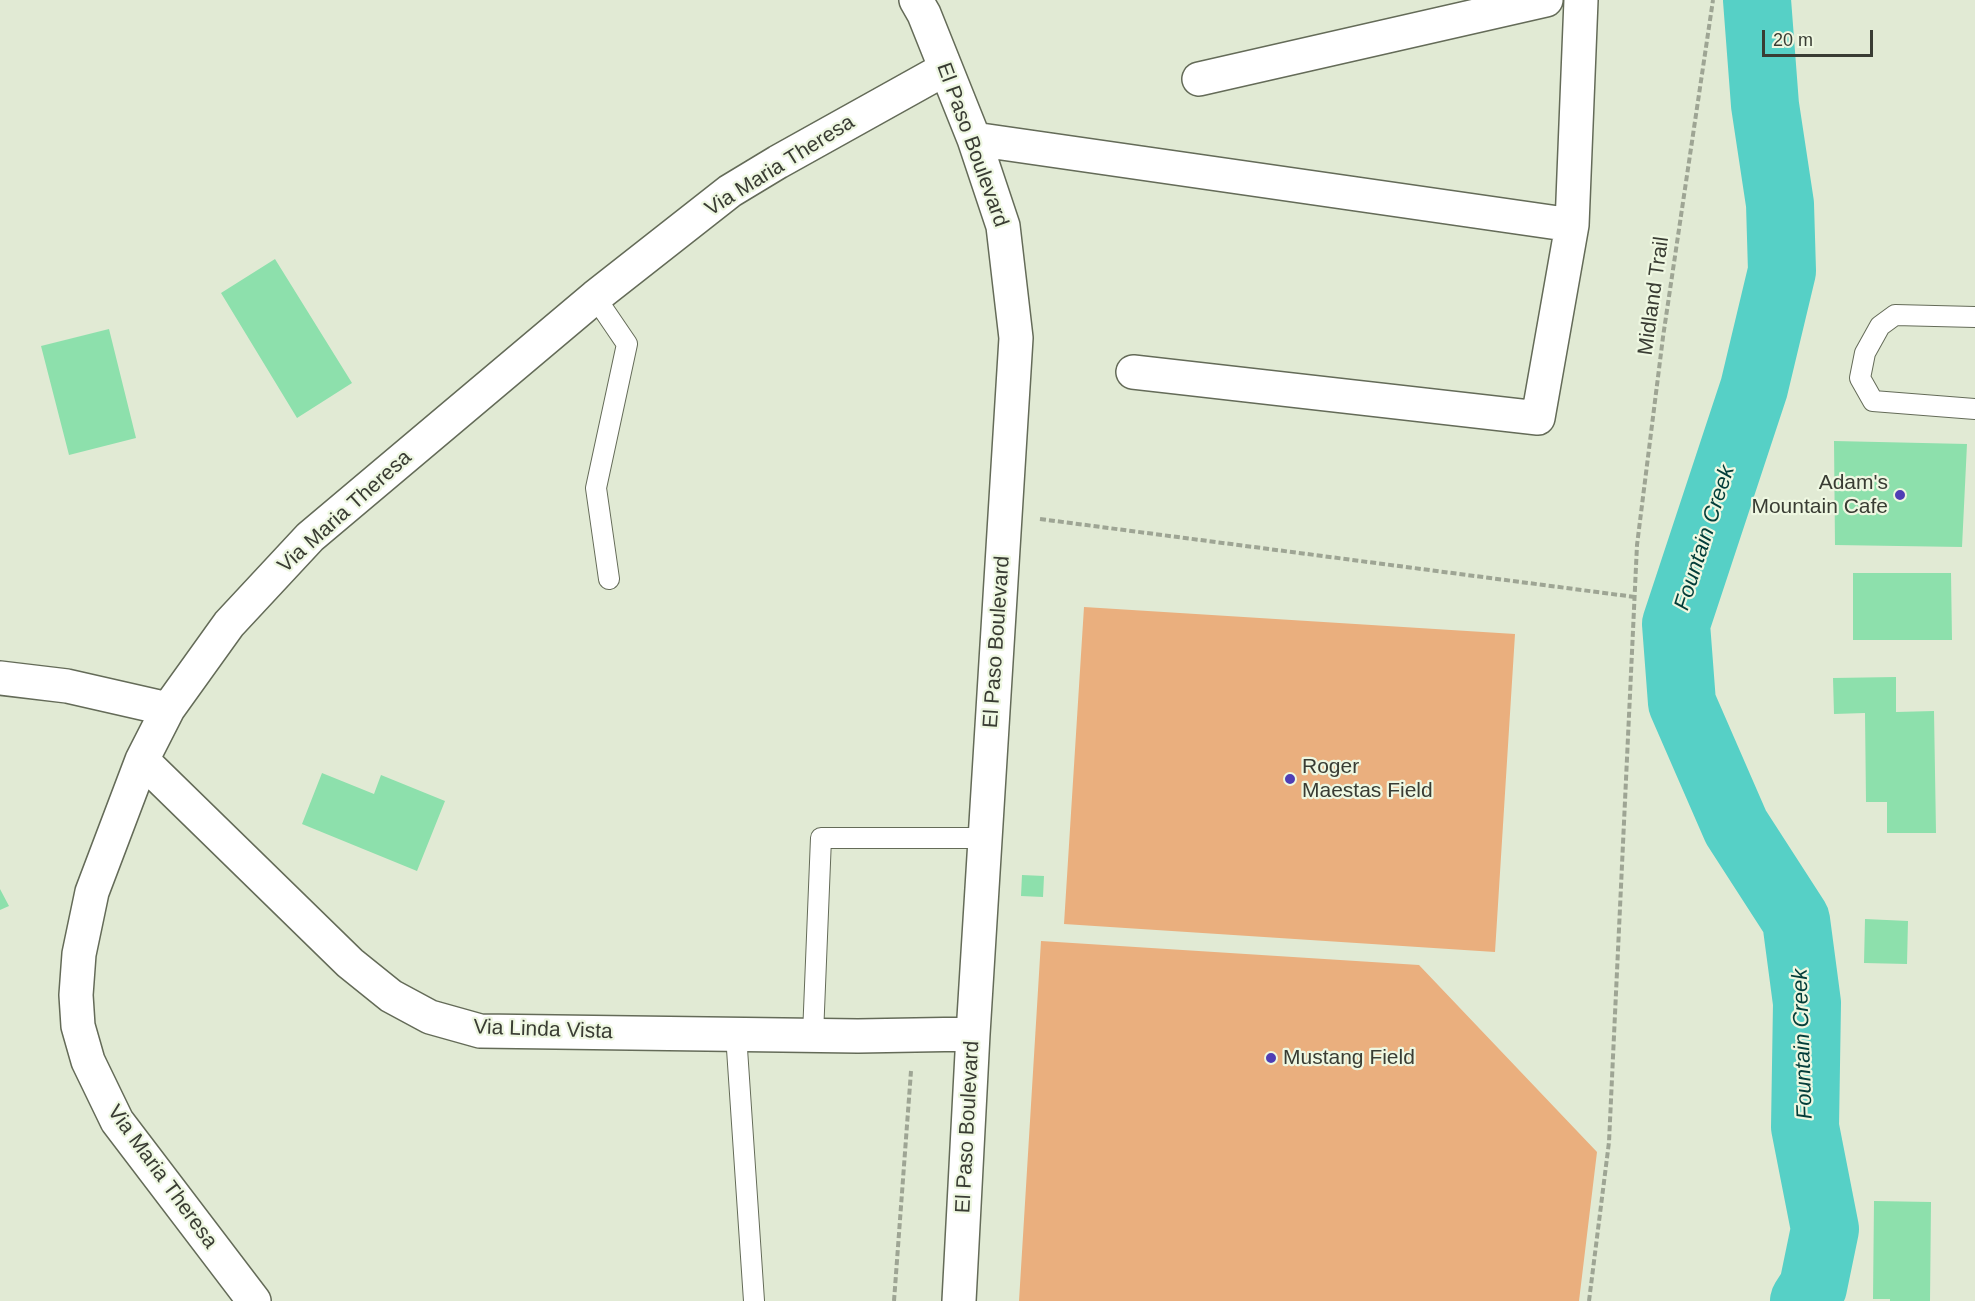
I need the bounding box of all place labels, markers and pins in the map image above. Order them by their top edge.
place label: Adam's Mountain Cafe [1751,470,1888,520]
marker: Adam's Mountain Cafe [1893,488,1907,502]
place label: Roger Maestas Field [1302,754,1433,804]
marker: Roger Maestas Field [1283,772,1297,786]
place label: Mustang Field [1283,1045,1415,1071]
marker: Mustang Field [1264,1051,1278,1065]

